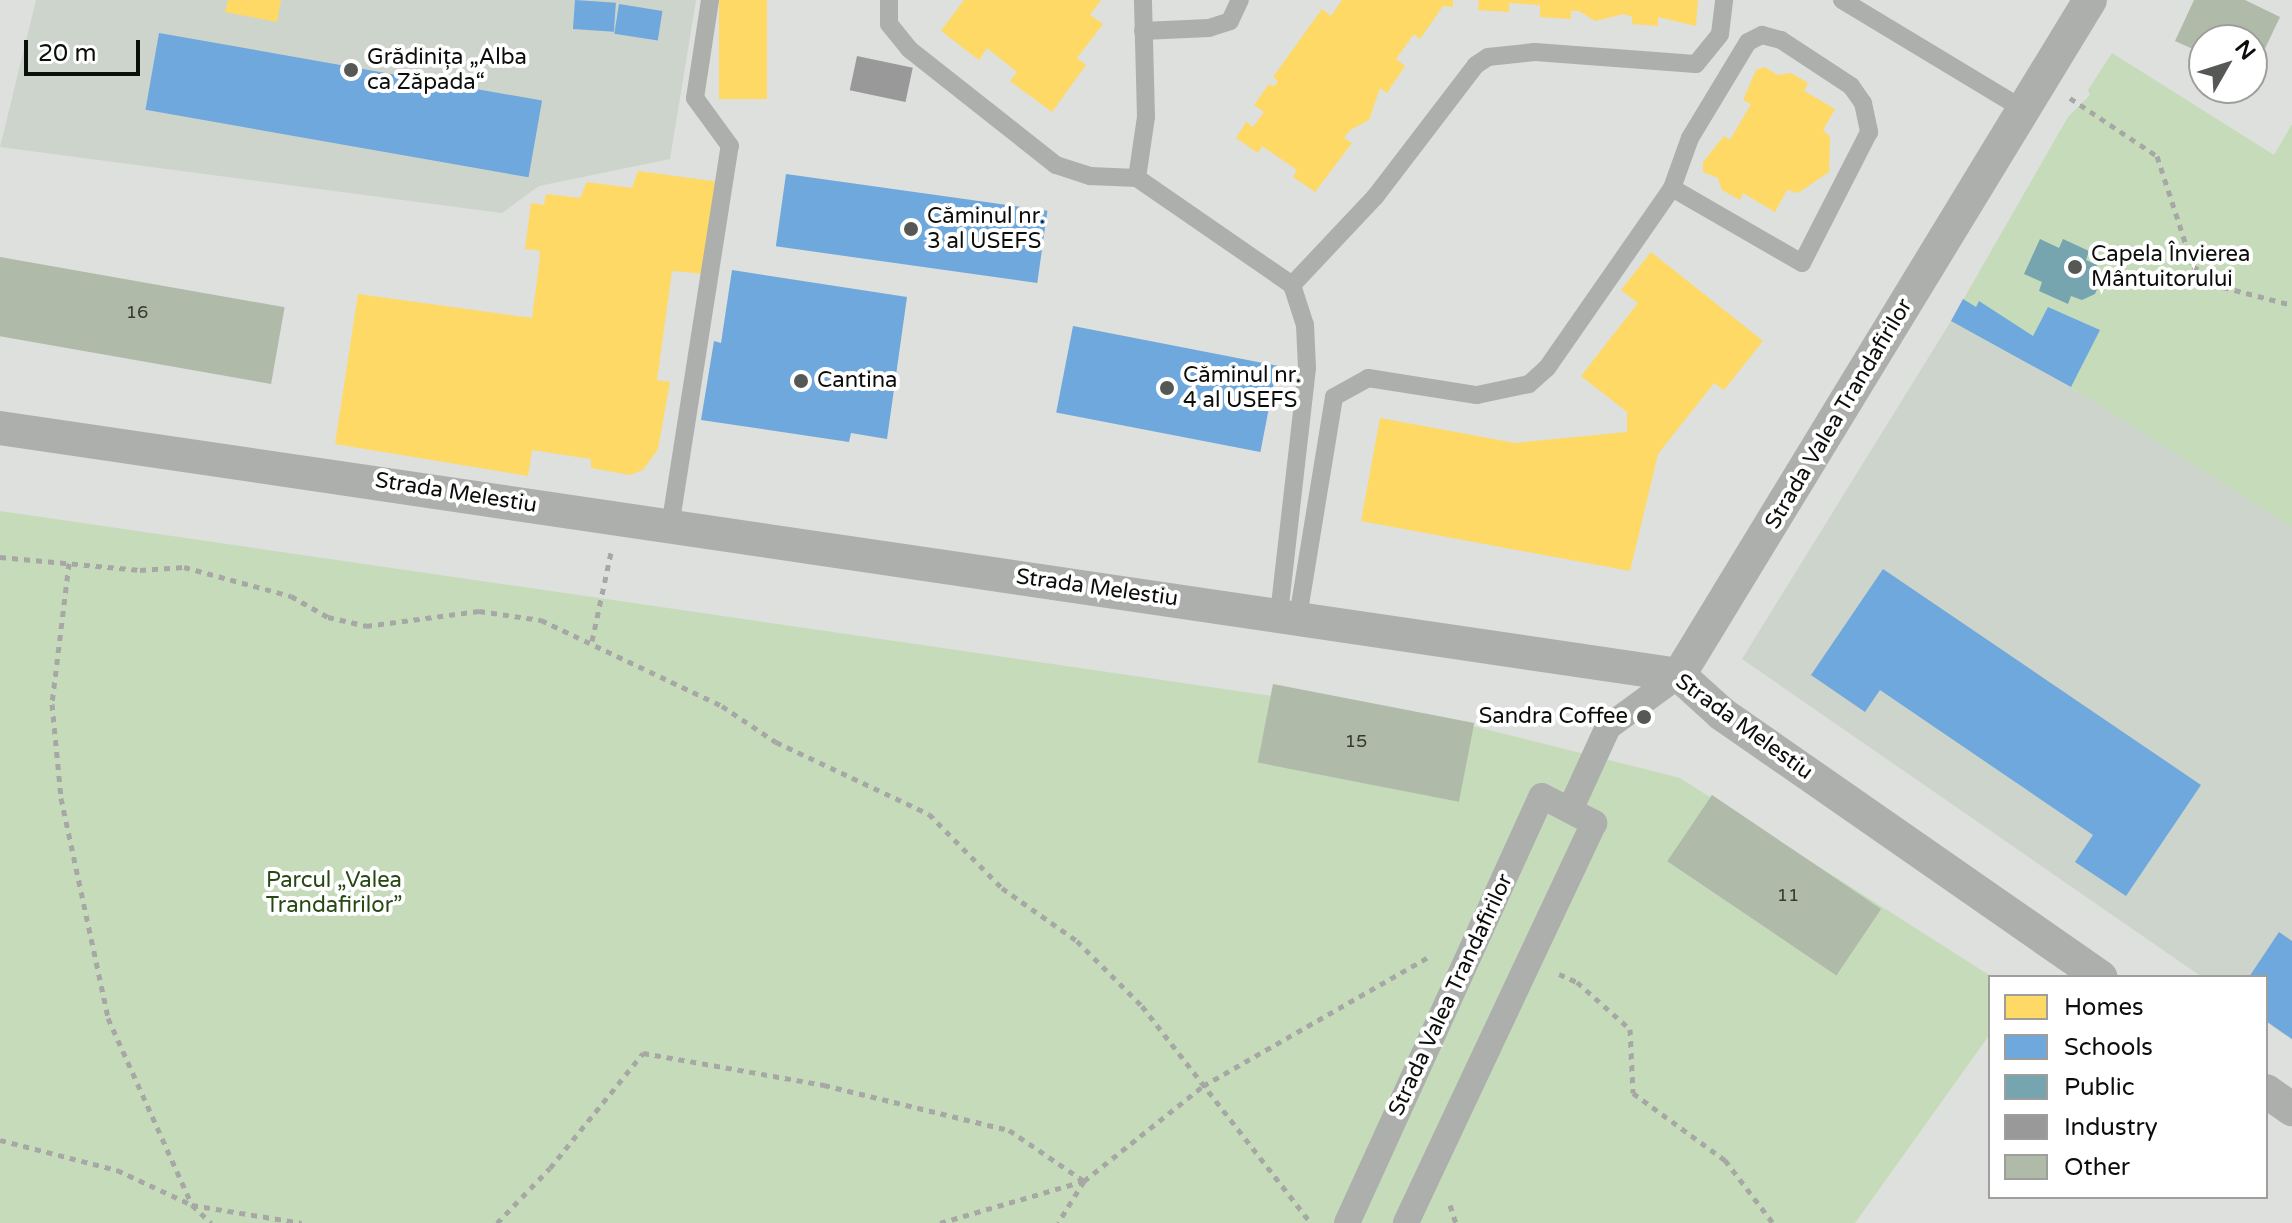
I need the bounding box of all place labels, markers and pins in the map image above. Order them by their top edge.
place label: Grădinița „Alba ca Zăpada“ [367,44,527,96]
marker: Grădinița „Alba ca Zăpada“ [342,61,360,79]
place label: Căminul nr. 3 al USEFS [927,203,1045,254]
marker: Căminul nr. 3 al USEFS [902,220,920,238]
place label: Capela Învierea Mântuitorului [2091,241,2250,292]
marker: Capela Învierea Mântuitorului [2066,258,2084,276]
place label: Căminul nr. 4 al USEFS [1183,362,1301,414]
place label: Cantina [817,368,897,394]
marker: Cantina [792,372,810,390]
marker: Căminul nr. 4 al USEFS [1158,379,1176,397]
place label: Sandra Coffee [1479,704,1628,730]
marker: Sandra Coffee [1635,708,1653,726]

